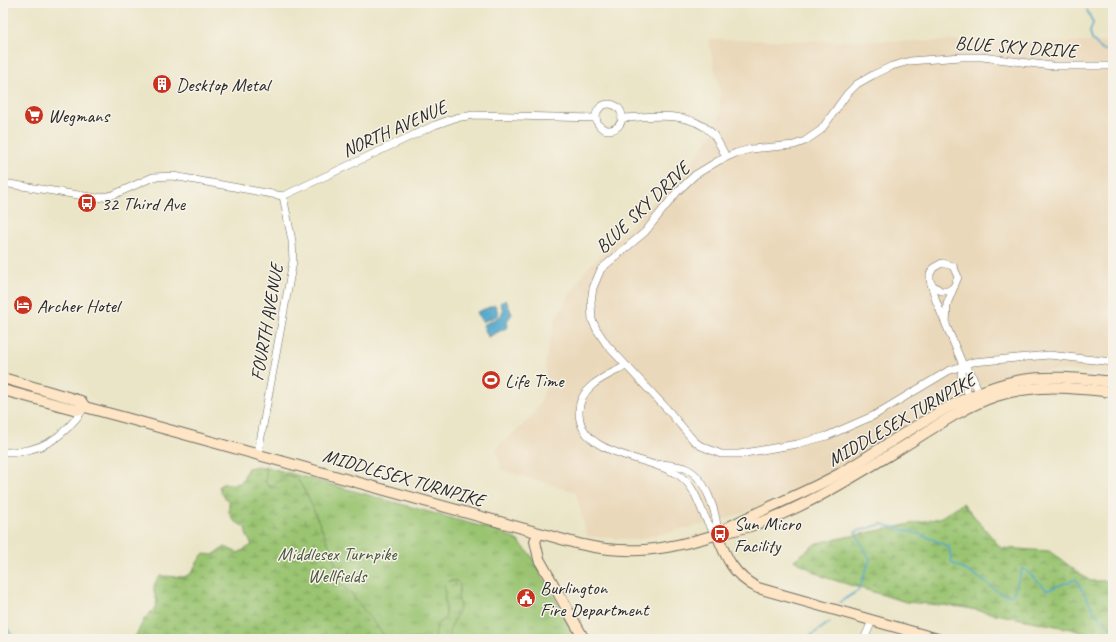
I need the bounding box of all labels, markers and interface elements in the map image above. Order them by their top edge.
street label: BLUE SKY DRIVE [954,31,1080,63]
building icon: Desktop Metal [151,73,173,95]
place label: Desktop Metal [176,73,273,97]
street label: NORTH AVENUE [338,94,453,163]
supermarket icon: Wegmans [23,104,45,126]
place label: Wegmans [48,104,112,128]
street label: BLUE SKY DRIVE [591,155,697,259]
bus stop icon: 32 Third Ave [76,192,98,214]
place label: 32 Third Ave [101,192,187,216]
street label: FOURTH AVENUE [245,259,290,382]
hotel icon: Archer Hotel [12,294,34,316]
place label: Archer Hotel [37,294,123,318]
street label: MIDDLESEX TURNPIKE [823,366,982,472]
sports icon: Life Time [480,369,502,391]
place label: Life Time [505,369,565,393]
street label: MIDDLESEX TURNPIKE [320,443,490,513]
place label: Sun Micro Facility [734,512,802,558]
bus stop icon: Sun Micro Facility [709,523,731,545]
park label: Middlesex Turnpike Wellfields [278,542,398,588]
place label: Burlington Fire Department [540,576,650,622]
public building icon: Burlington Fire Department [515,587,537,609]

